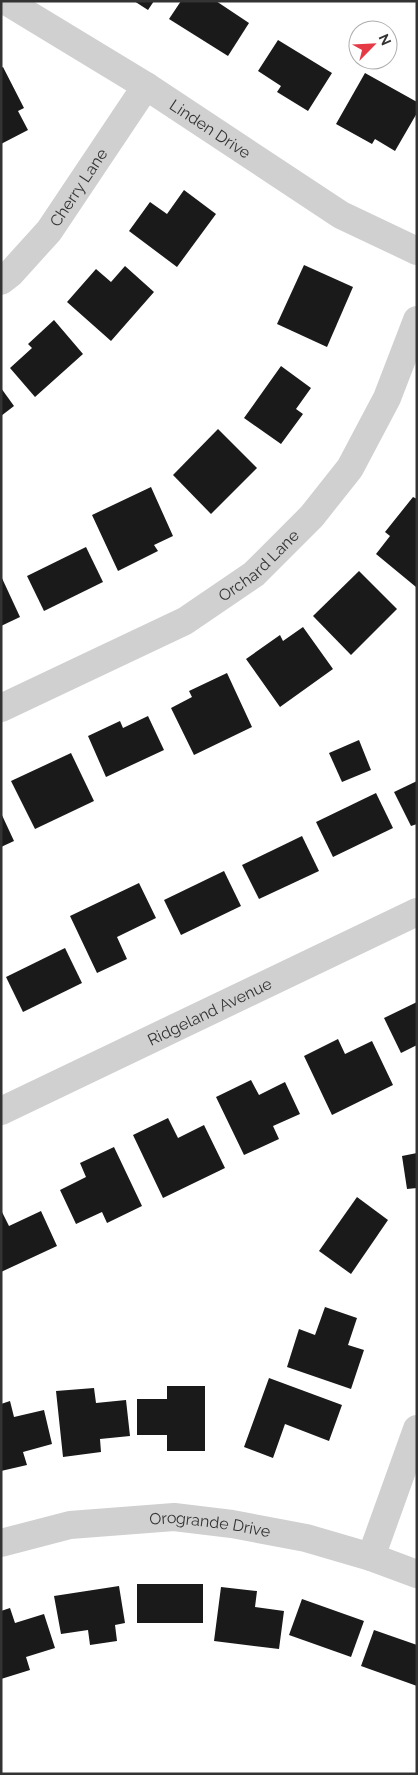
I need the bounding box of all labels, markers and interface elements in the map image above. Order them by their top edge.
north arrow [348,20,398,70]
text: N [375,32,394,48]
street label: Linden Drive [166,95,254,163]
street label: Cherry Lane [46,145,112,230]
street label: Orchard Lane [215,526,303,605]
street label: Ridgeland Avenue [144,974,275,1050]
street label: Orogrande Drive [149,1508,272,1541]

